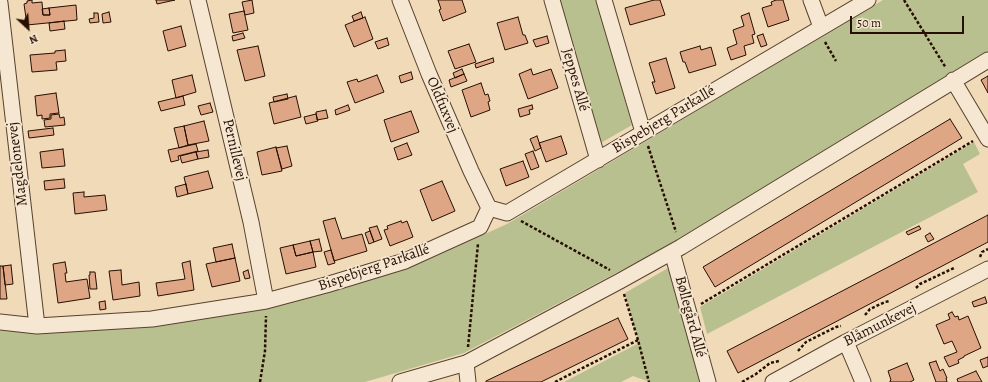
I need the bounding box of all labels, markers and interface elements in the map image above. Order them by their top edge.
north arrow [8,8,48,48]
scale bar [852,8,966,34]
text: 50 m [857,15,881,31]
text: N [27,31,40,48]
street label: Jeppes Allé [557,46,593,114]
street label: Oldfuxvej [422,74,462,136]
street label: Bispebjerg Parkallé [609,82,719,158]
street label: Pernillevej [218,117,250,183]
street label: Magdelonevej [4,121,32,207]
street label: Bispebjerg Parkallé [316,240,432,296]
street label: Bøllegård Allé [670,274,710,360]
street label: Blåmunkevej [841,299,919,351]

